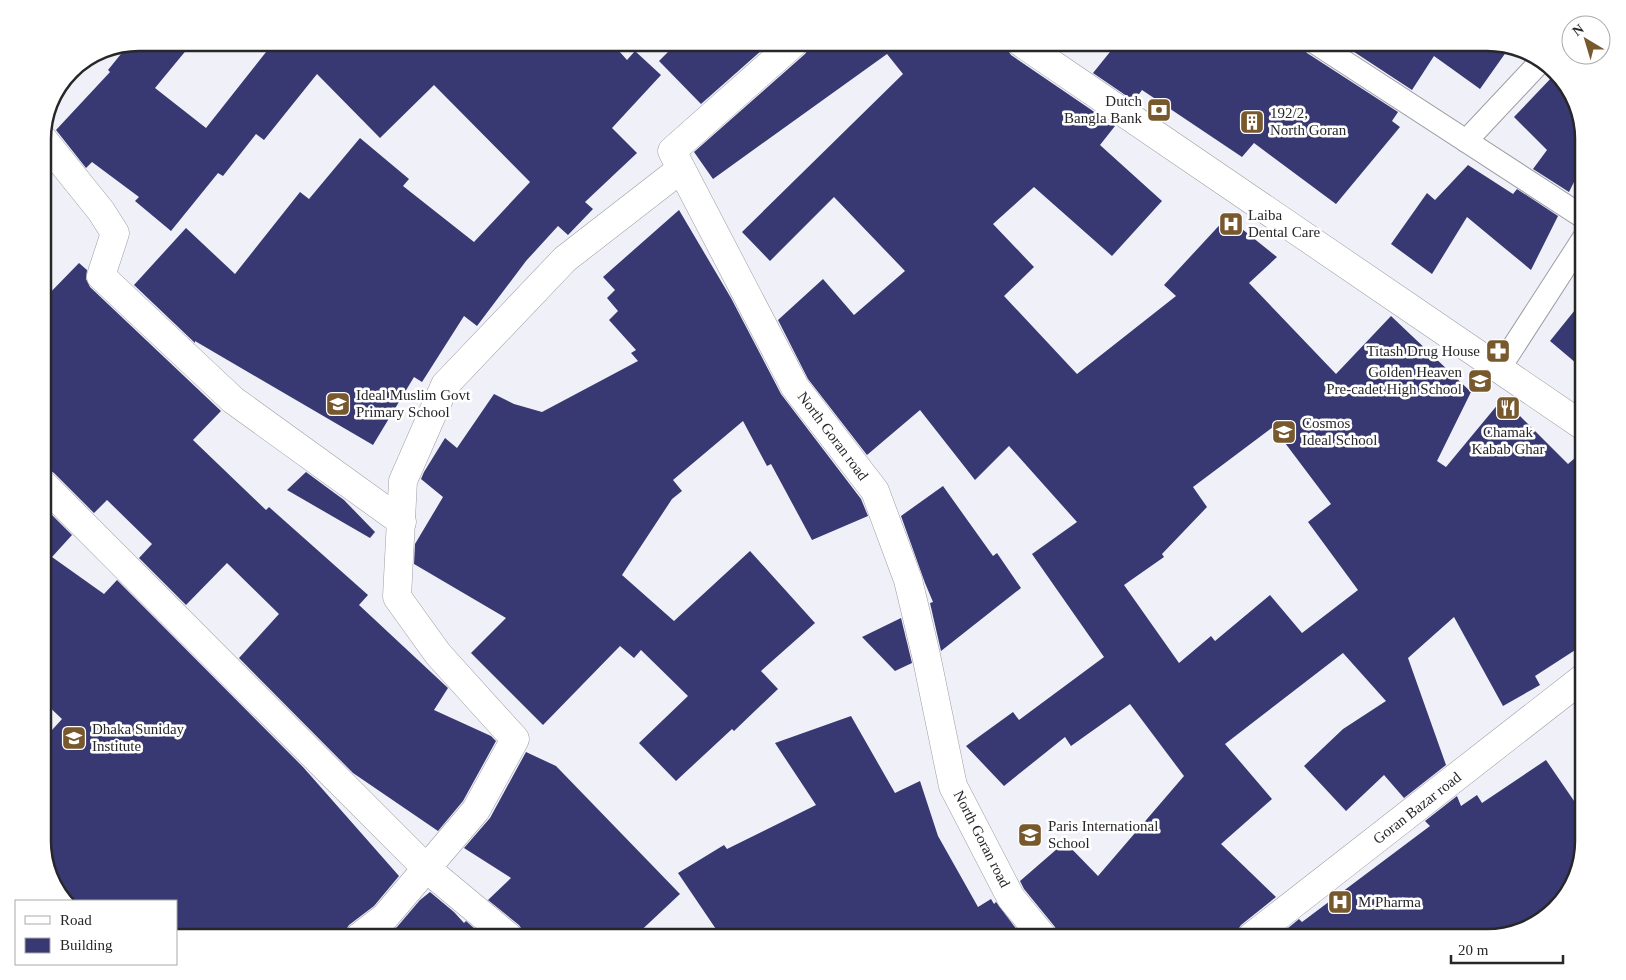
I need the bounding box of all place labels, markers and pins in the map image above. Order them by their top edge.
place label: Dutch Bangla Bank [1064,93,1142,126]
bank icon: Dutch Bangla Bank [1146,97,1172,123]
place label: 192/2, North Goran [1270,105,1347,138]
building icon: 192/2, North Goran [1239,109,1265,135]
place label: Laiba Dental Care [1248,207,1320,240]
hospital icon: Laiba Dental Care [1218,211,1244,237]
pharmacy icon: Titash Drug House [1485,338,1511,364]
place label: Titash Drug House [1366,343,1480,359]
place label: Golden Heaven Pre-cadet High School [1326,364,1462,397]
school or university icon: Golden Heaven Pre-cadet High School [1467,368,1493,394]
place label: Ideal Muslim Govt Primary School [356,387,471,420]
school or university icon: Ideal Muslim Govt Primary School [325,391,351,417]
restaurant icon: Chamak Kabab Ghar [1495,395,1521,421]
place label: Cosmos Ideal School [1302,415,1377,448]
school or university icon: Cosmos Ideal School [1271,419,1297,445]
place label: Chamak Kabab Ghar [1472,424,1544,457]
place label: Dhaka Suniday Institute [92,721,185,754]
school or university icon: Dhaka Suniday Institute [61,725,87,751]
place label: Paris International School [1048,818,1158,851]
school or university icon: Paris International School [1017,822,1043,848]
hospital icon: M Pharma [1327,889,1353,915]
place label: M Pharma [1358,894,1421,910]

